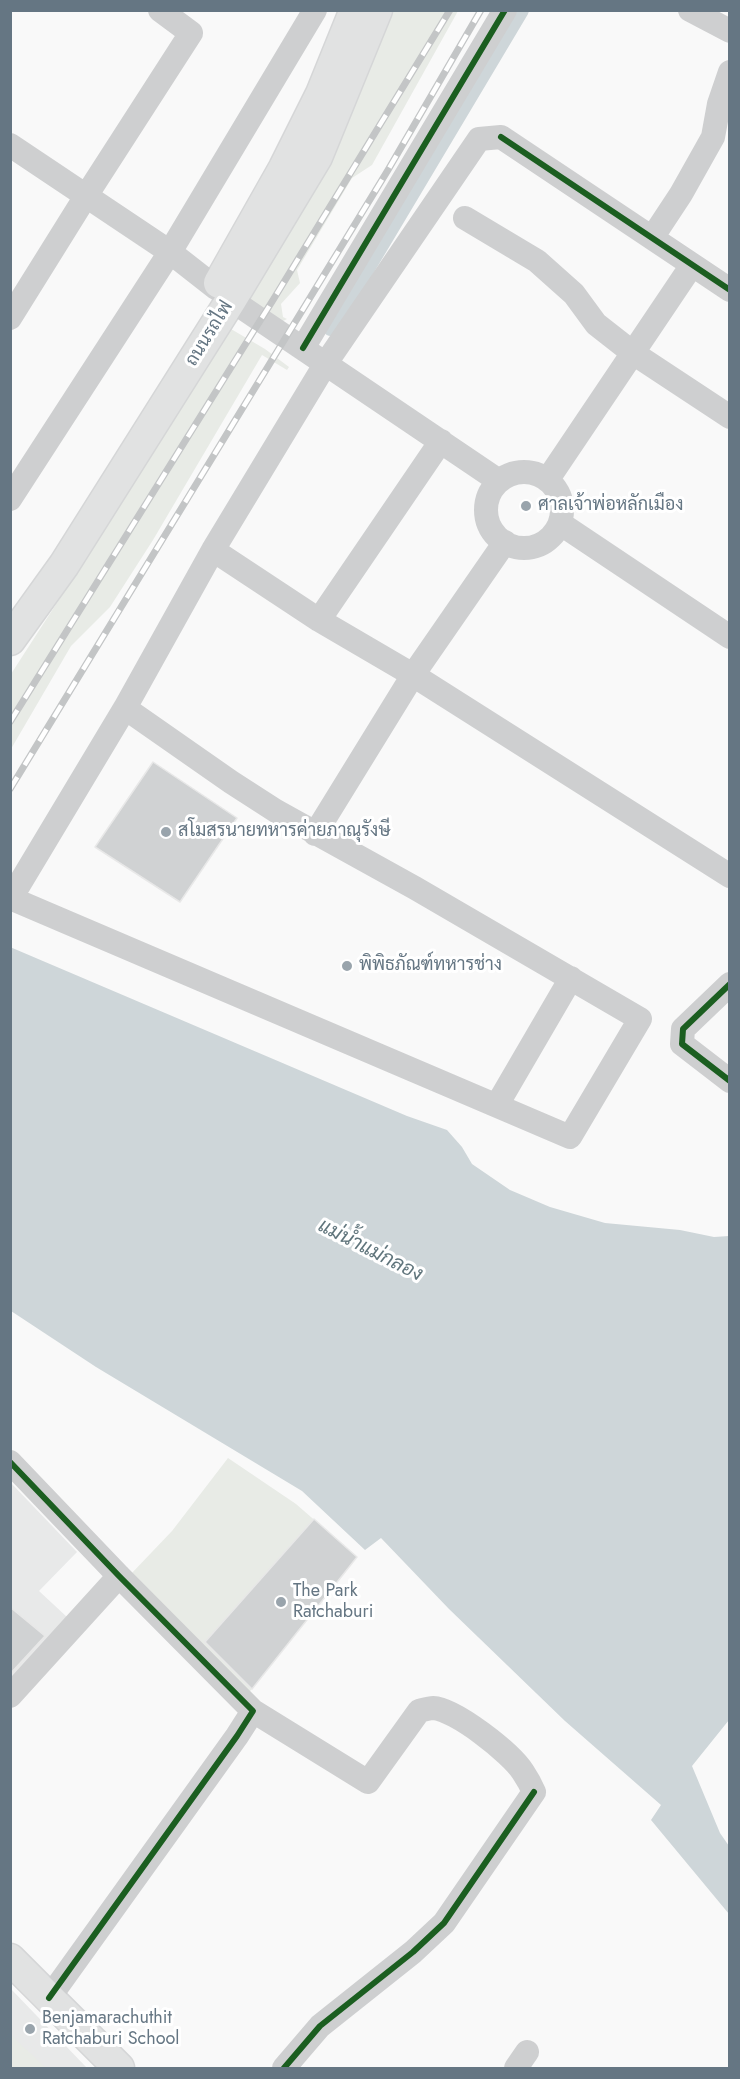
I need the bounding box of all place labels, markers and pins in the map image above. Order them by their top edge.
place label: ศาลเจ้าพ่อหลักเมือง [538,495,683,517]
marker: ศาลเจ้าพ่อหลักเมือง [519,499,533,513]
place label: สโมสรนายทหารค่ายภาณุรังษี [178,821,390,843]
marker: สโมสรนายทหารค่ายภาณุรังษี [159,825,173,839]
place label: พิพิธภัณฑ์ทหารช่าง [359,955,502,977]
marker: พิพิธภัณฑ์ทหารช่าง [340,959,354,973]
place label: The Park Ratchaburi [293,1581,373,1624]
marker: The Park Ratchaburi [274,1595,288,1609]
place label: Benjamarachuthit Ratchaburi School [42,2008,179,2050]
marker: Benjamarachuthit Ratchaburi School [23,2022,37,2036]

